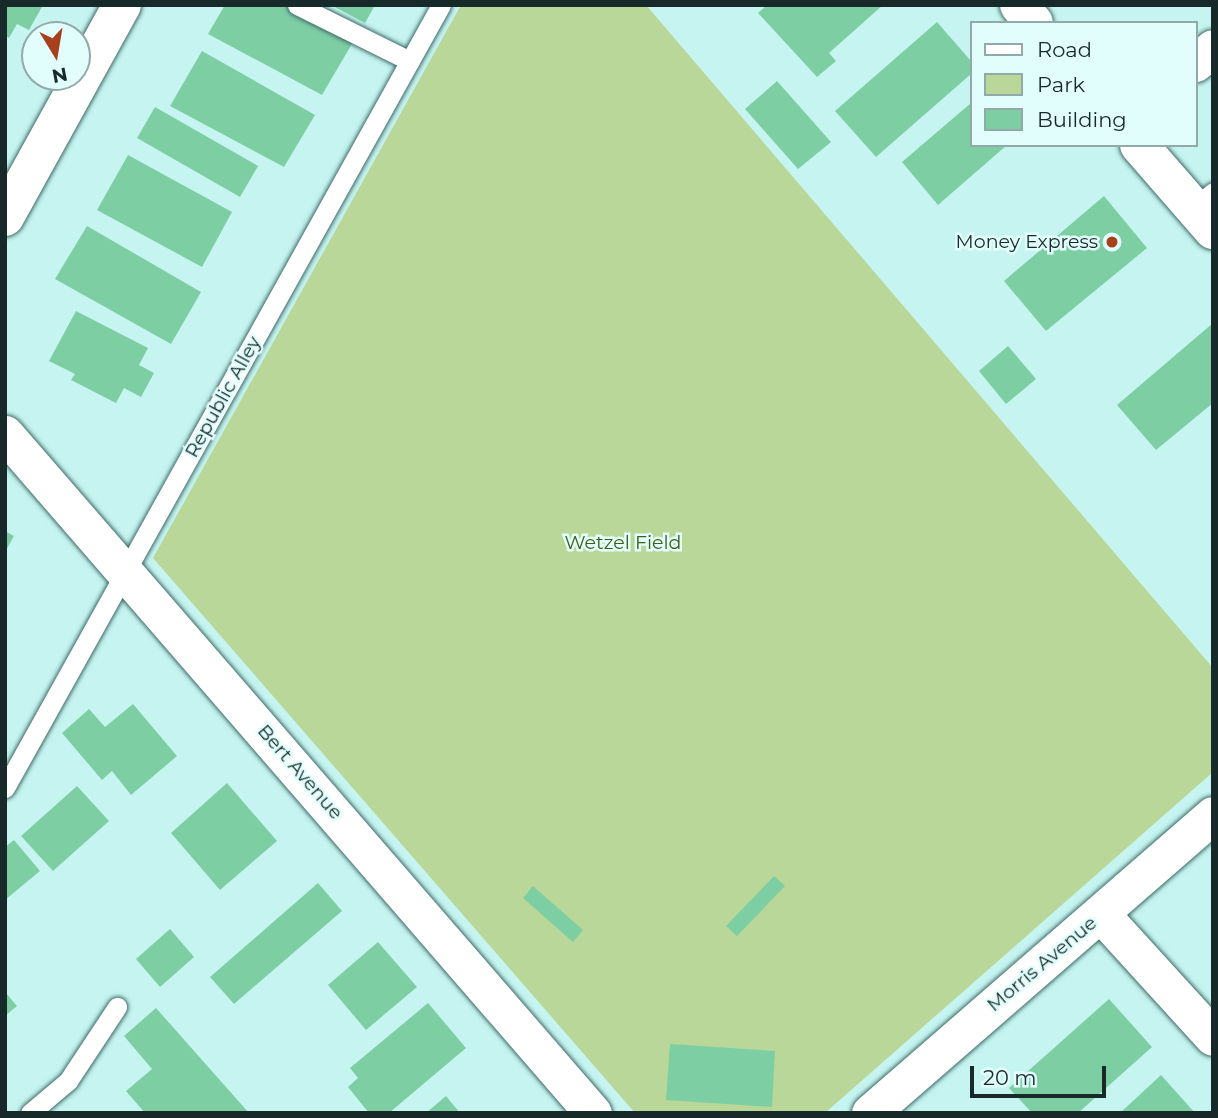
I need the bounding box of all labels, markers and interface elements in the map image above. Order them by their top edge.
north arrow [21,21,91,91]
legend [970,21,1197,147]
text: Road [1037,37,1092,62]
text: N [50,62,69,88]
text: Park [1037,72,1085,97]
text: Building [1037,107,1127,132]
place label: Money Express [956,231,1098,253]
marker: Money Express [1104,234,1120,250]
street label: Republic Alley [180,332,266,462]
park label: Wetzel Field [565,532,681,554]
street label: Bert Avenue [253,720,347,824]
street label: Morris Avenue [983,912,1101,1016]
scale bar [973,1052,1110,1096]
text: 20 m [983,1065,1037,1090]

